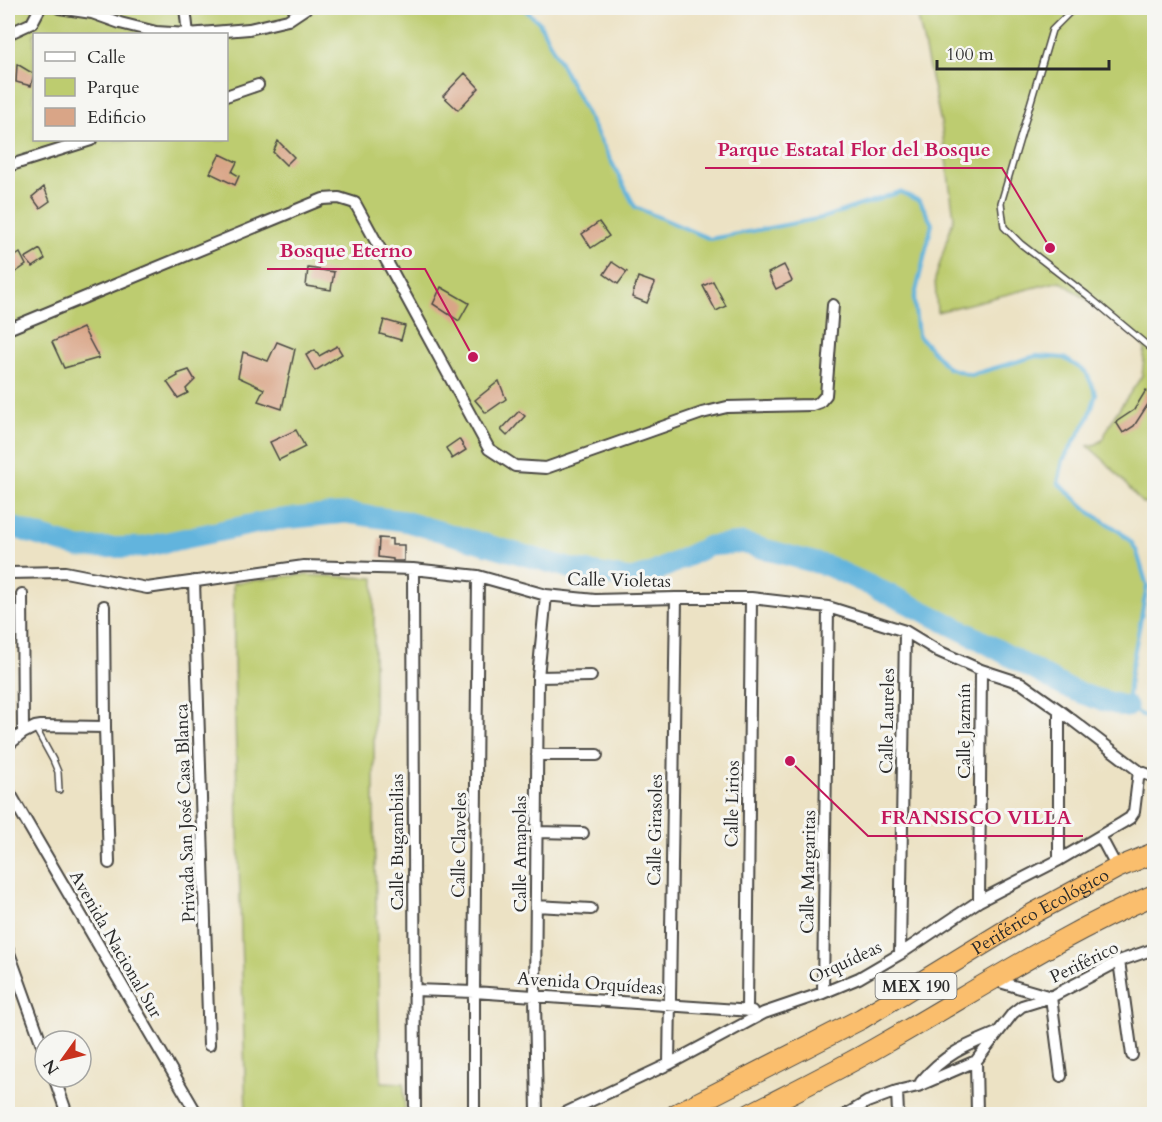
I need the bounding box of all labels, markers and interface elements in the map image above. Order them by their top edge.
legend [33,33,228,141]
scale bar [937,33,1110,71]
text: 100 m [946,42,994,67]
text: Calle [87,45,126,70]
text: Parque [87,75,140,100]
text: Edificio [87,105,146,130]
callout: Parque Estatal Flor del Bosque [705,130,1002,168]
text: Parque Estatal Flor del Bosque [717,136,991,163]
callout: Bosque Eterno [267,231,425,269]
text: Bosque Eterno [279,237,413,264]
street label: Calle Violetas [567,567,671,594]
street label: Calle Laureles [874,668,901,774]
street label: Calle Jazmín [952,682,977,779]
street label: Privada San José Casa Blanca [169,703,202,923]
street label: Calle Lirios [719,760,746,848]
street label: Calle Bugambilias [385,773,410,911]
street label: Calle Girasoles [642,774,669,886]
street label: Calle Claveles [446,792,473,898]
street label: Calle Amapolas [508,795,533,913]
callout: FRANSISCO VILLA [868,798,1083,836]
text: FRANSISCO VILLA [881,804,1071,831]
street label: Calle Margaritas [795,810,822,934]
street label: Periférico Ecológico [967,862,1114,961]
street label: Avenida Nacional Sur [63,866,168,1023]
street label: Orquídeas [804,935,886,990]
street label: Periférico [1046,935,1123,990]
street label: Avenida Orquídeas [516,966,664,1001]
road number: MEX 190 [876,973,956,999]
north arrow [33,1029,93,1089]
text: N [38,1055,64,1079]

